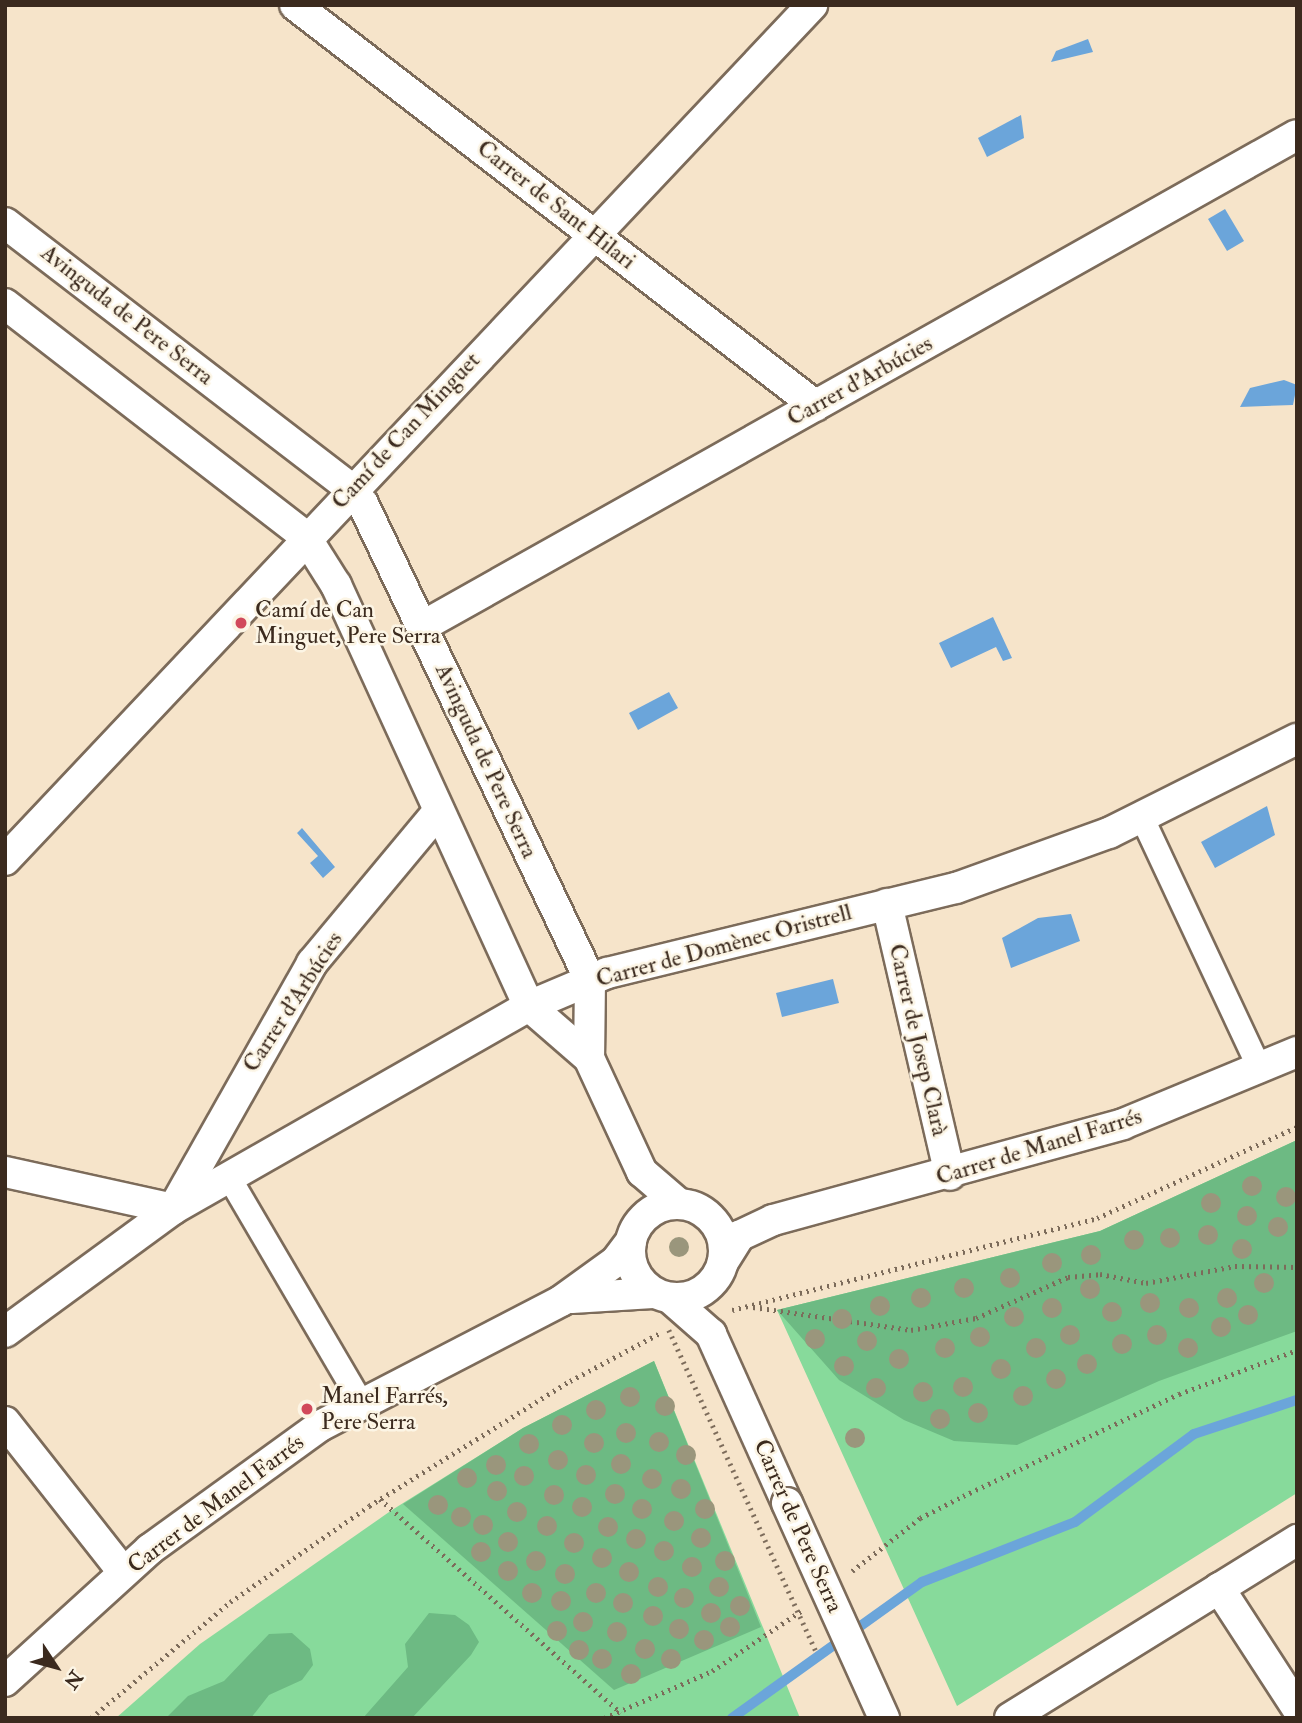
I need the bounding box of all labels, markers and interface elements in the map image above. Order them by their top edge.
street label: Carrer de Sant Hilari [471,135,641,275]
street label: Avinguda de Pere Serra [35,239,219,391]
street label: Carrer d'Arbúcies [783,330,937,432]
street label: Camí de Can Minguet [326,347,486,515]
place label: Camí de Can Minguet, Pere Serra [255,596,440,650]
marker: Camí de Can Minguet, Pere Serra [233,615,249,631]
street label: Avinguda de Pere Serra [429,659,543,863]
street label: Carrer de Domènec Oristrell [593,899,855,993]
street label: Carrer d'Arbúcies [237,927,349,1077]
street label: Carrer de Josep Clarà [882,941,954,1139]
street label: Carrer de Manel Farrés [933,1103,1145,1191]
place label: Manel Farrés, Pere Serra [321,1382,448,1436]
marker: Manel Farrés, Pere Serra [299,1401,315,1417]
street label: Carrer de Manel Farrés [122,1429,310,1579]
street label: Carrer de Pere Serra [747,1435,849,1617]
north arrow [21,1632,91,1702]
text: N [58,1665,88,1693]

